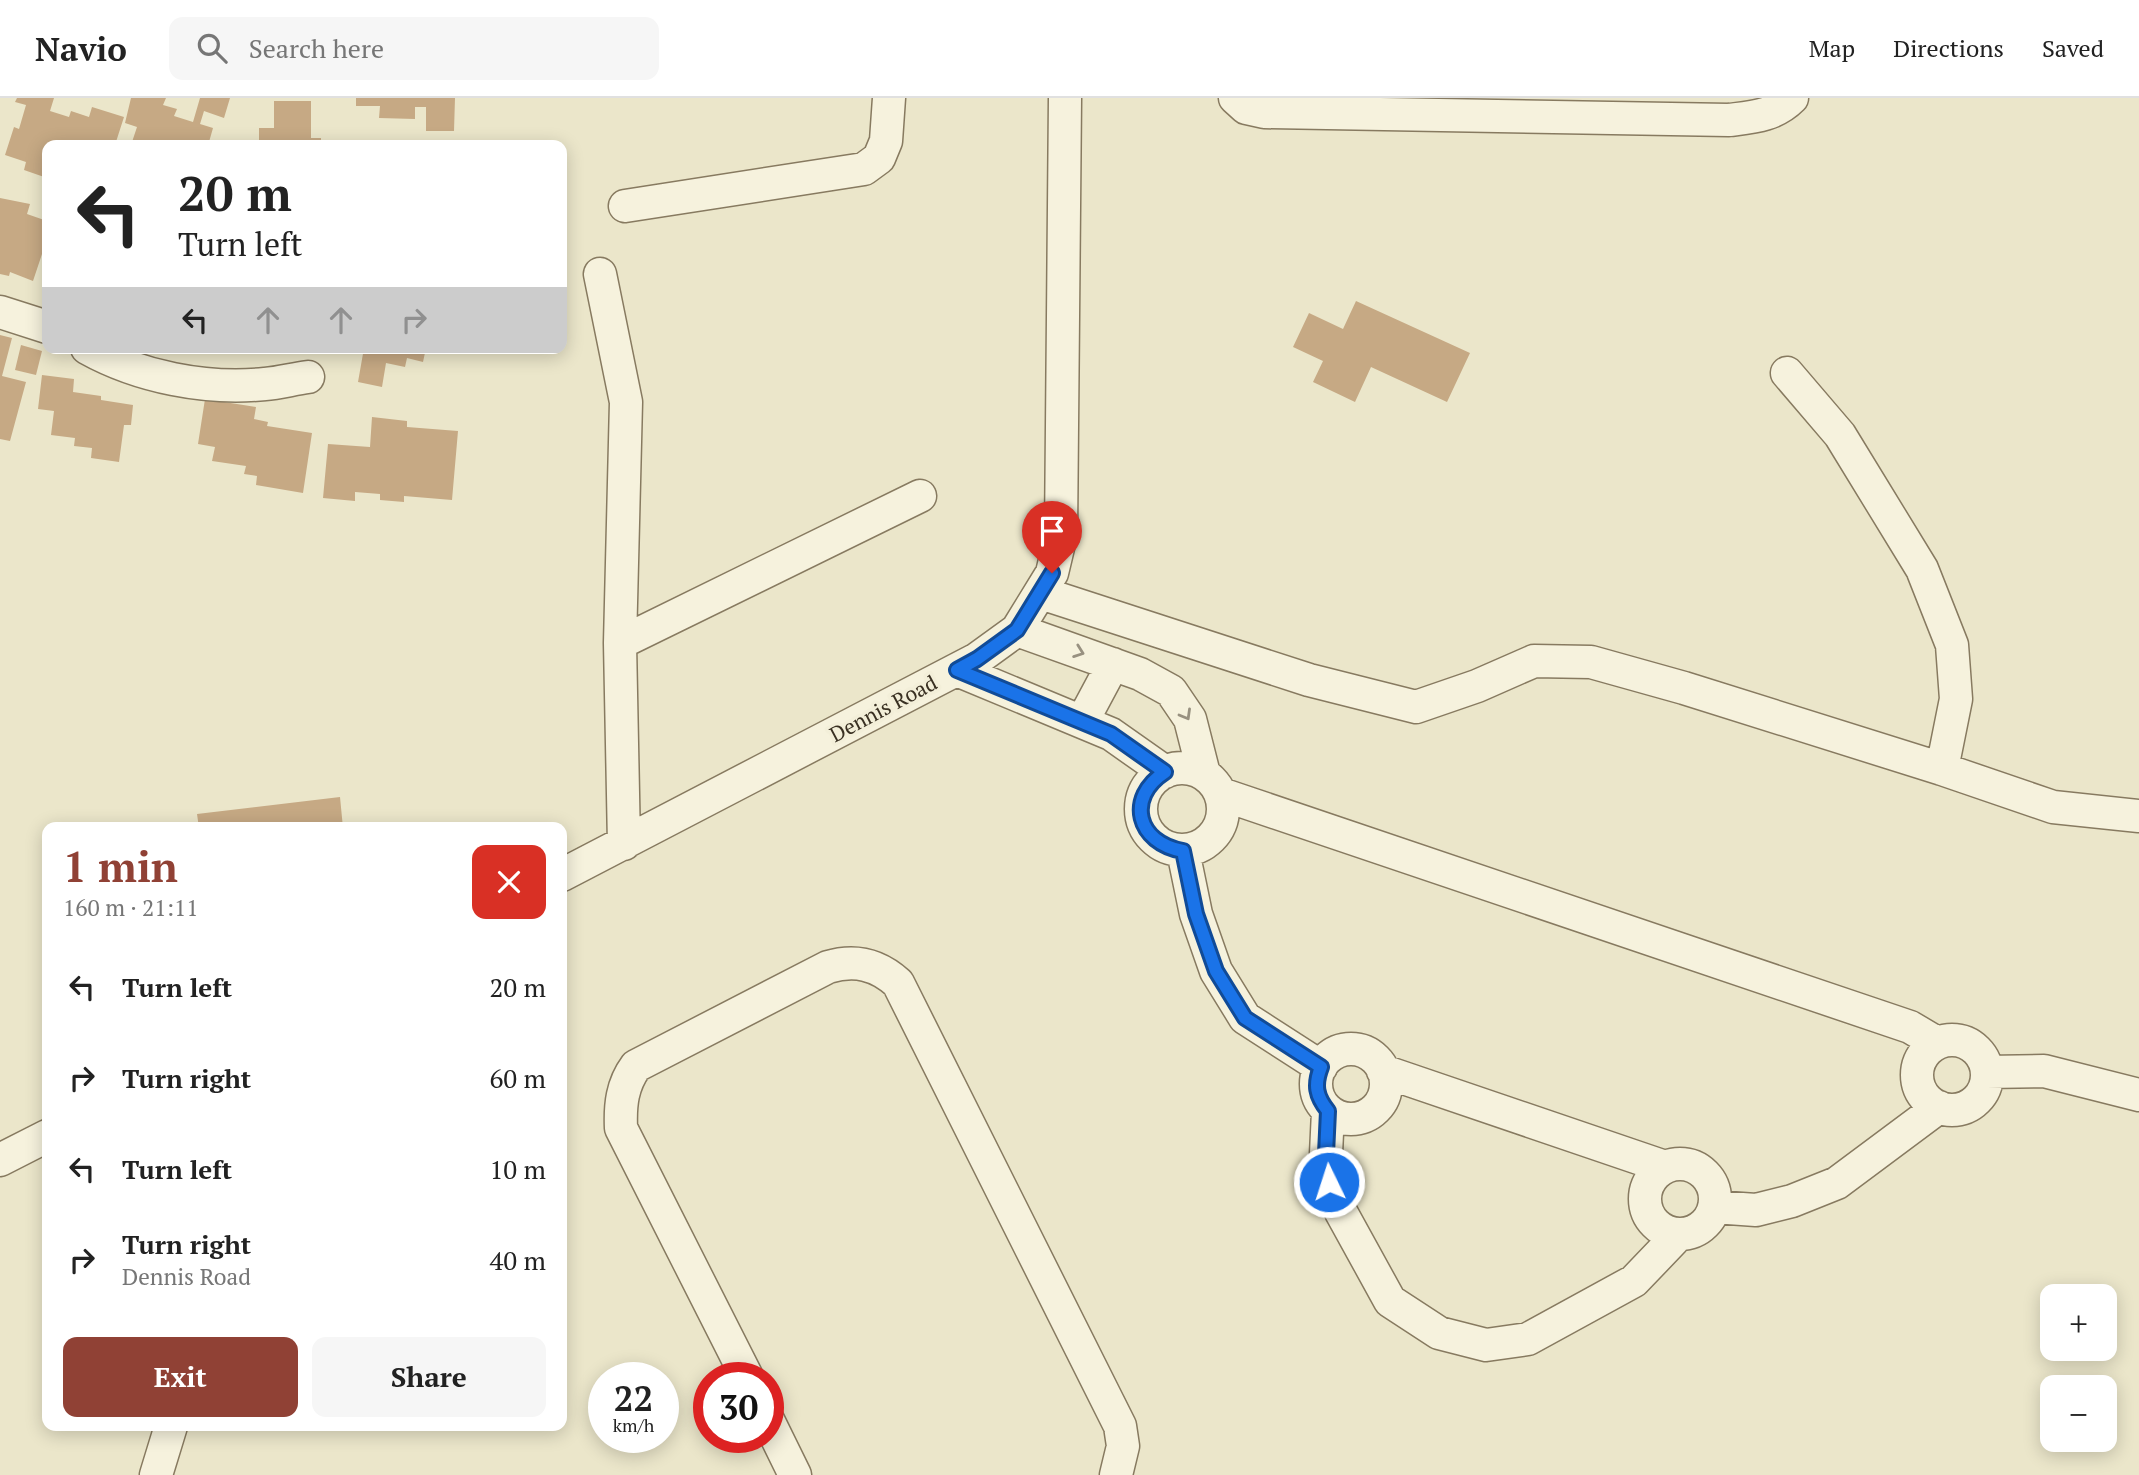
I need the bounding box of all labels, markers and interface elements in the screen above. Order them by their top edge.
search box [169,17,659,80]
text: Navio [35,27,127,70]
icon: search [193,29,231,67]
text: Search here [249,31,384,65]
text: Map [1809,32,1855,64]
text: Directions [1893,32,2004,64]
text: Saved [2042,32,2104,64]
text: 20 m [178,160,292,225]
icon: left [63,168,154,259]
text: Turn left [178,223,302,265]
icon: left [176,301,214,339]
icon: ahead [249,301,287,339]
icon: ahead [322,301,360,339]
icon: right [395,301,433,339]
pin [1022,501,1082,573]
icon: arrive [1033,512,1071,550]
one-way arrow [1072,644,1084,658]
street label: Dennis Road [824,668,942,748]
one-way arrow [1178,707,1191,720]
text: 1 min [63,838,178,894]
button: close [472,845,546,919]
text: 160 m · 21:11 [63,892,198,923]
icon: left [63,968,101,1006]
text: Turn left [122,970,232,1004]
text: 20 m [490,970,546,1004]
icon: right [63,1059,101,1097]
text: Turn right [122,1061,251,1095]
text: 60 m [490,1061,546,1095]
position arrow [1292,1145,1366,1219]
icon: left [63,1150,101,1188]
text: Turn left [122,1152,232,1186]
text: 10 m [490,1152,546,1186]
text: Turn right [122,1227,251,1261]
icon: right [63,1241,101,1279]
text: 40 m [490,1243,546,1277]
text: Dennis Road [122,1261,251,1292]
map controls [2040,1284,2117,1452]
button: + [2040,1284,2117,1361]
button: Exit [63,1337,298,1417]
button: Share [312,1337,546,1417]
speed limit sign: 30 [693,1362,784,1453]
text: 22 [614,1375,653,1421]
button: − [2040,1375,2117,1452]
text: km/h [613,1413,654,1437]

